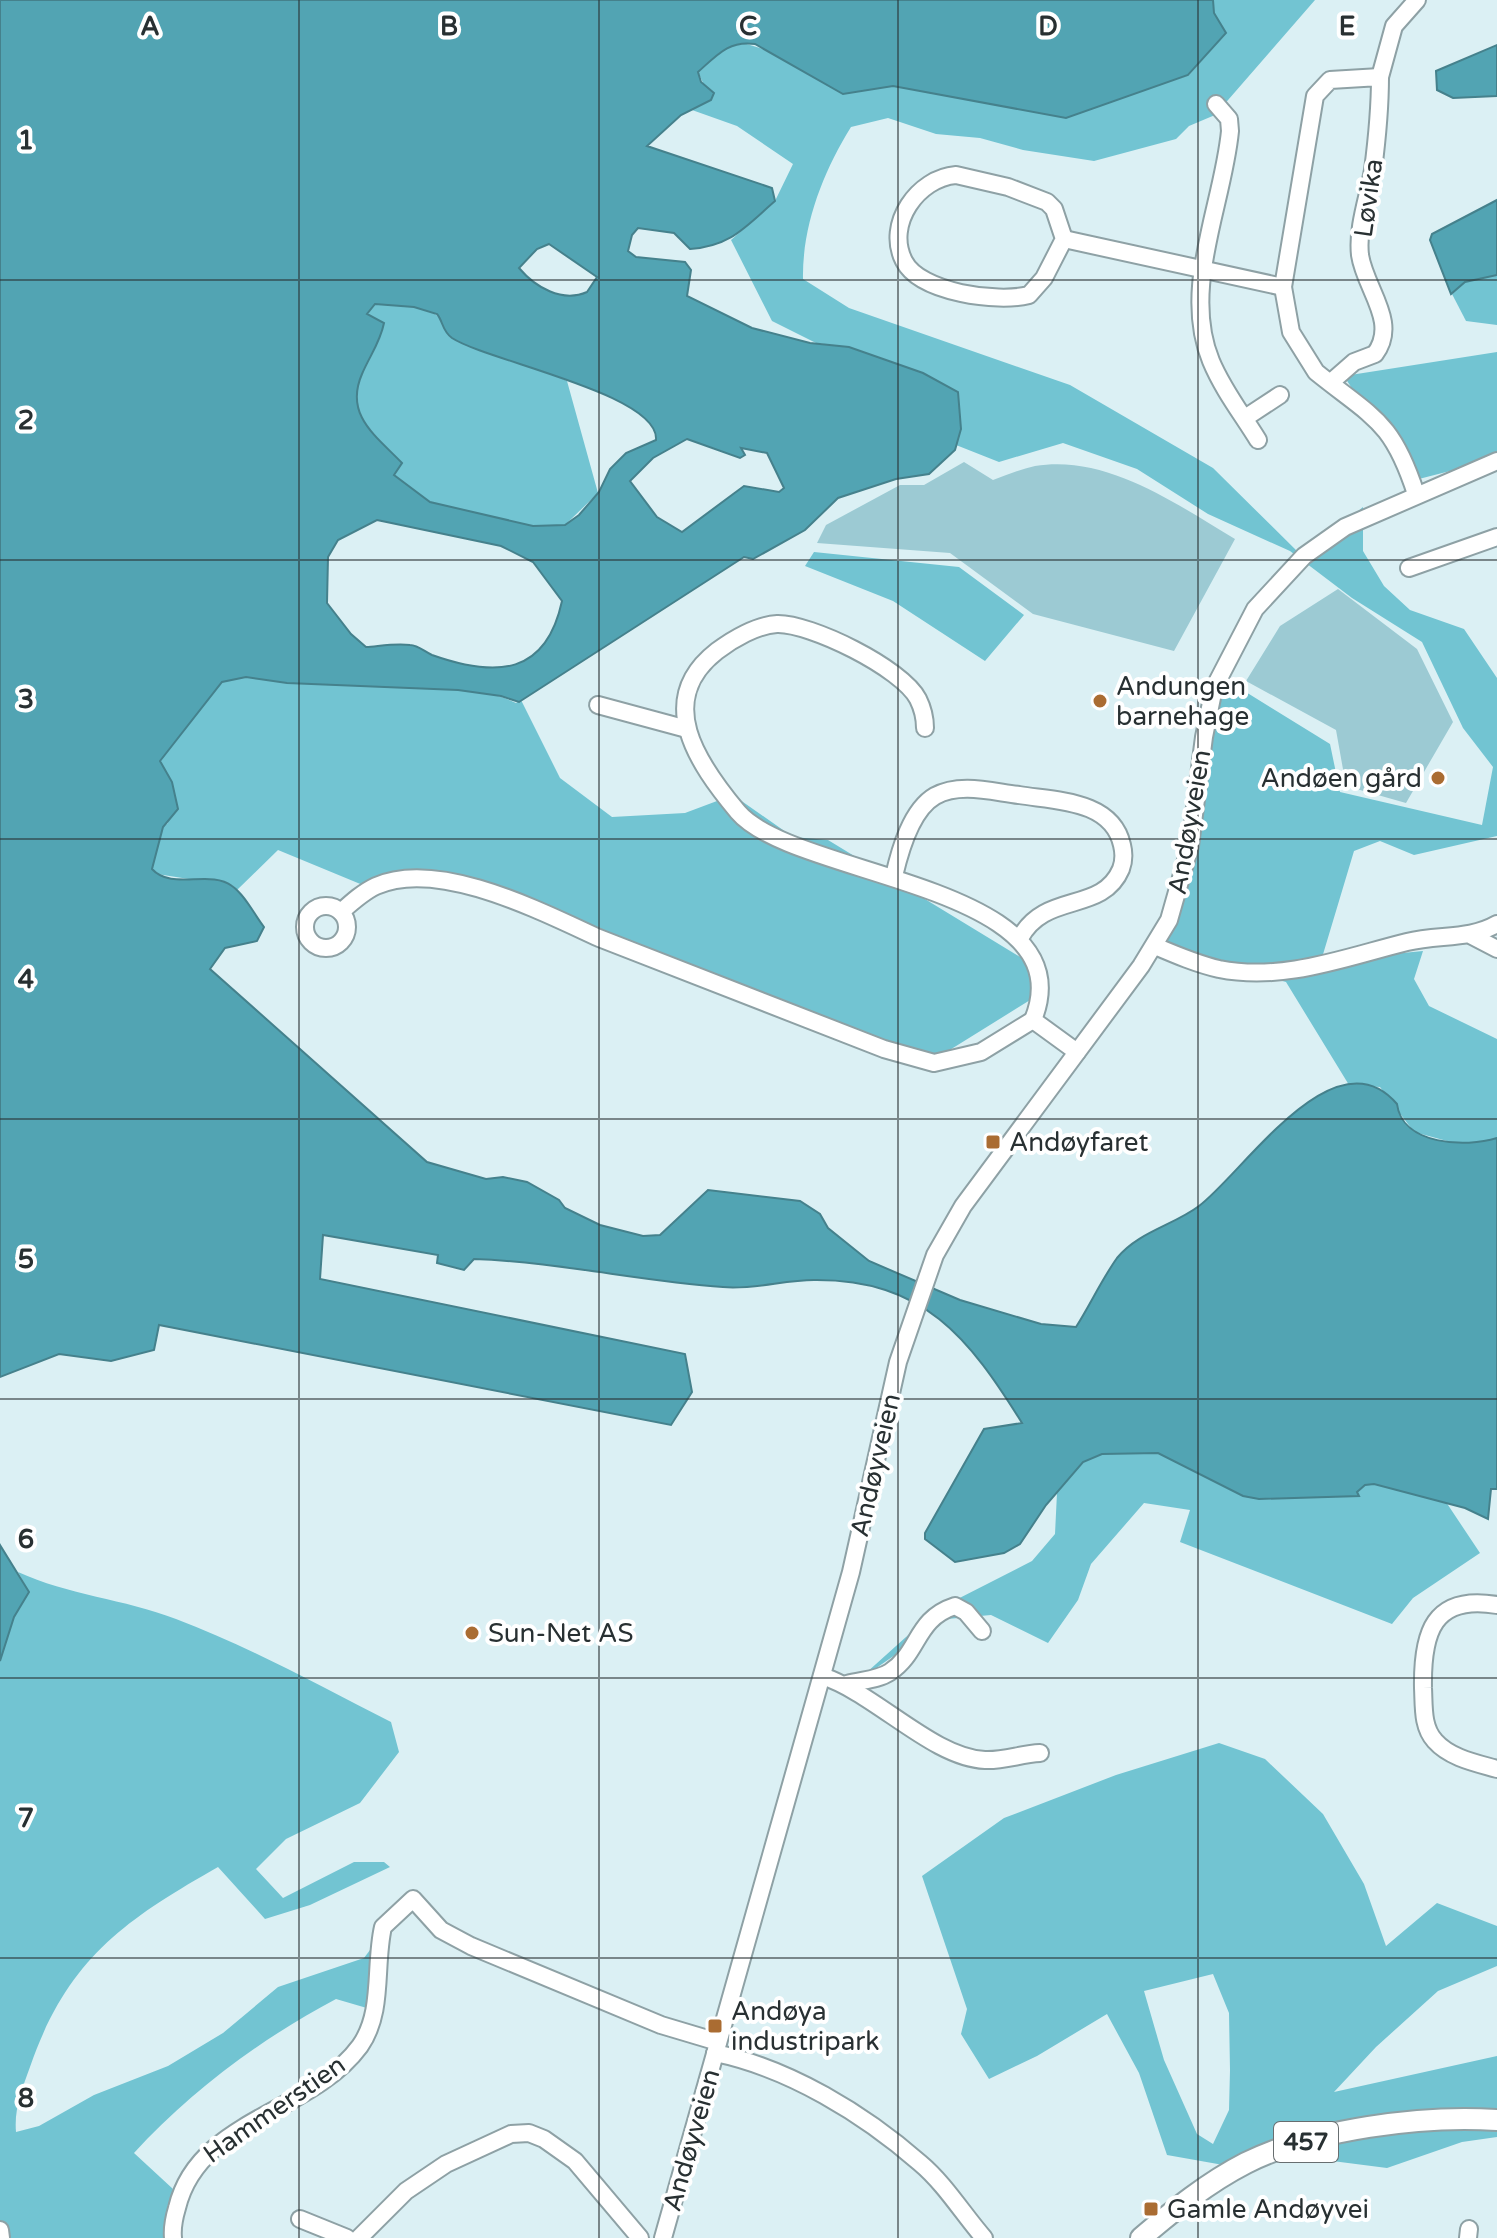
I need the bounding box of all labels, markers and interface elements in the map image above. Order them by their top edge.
text: A [140,11,160,42]
text: B [440,11,458,42]
text: C [739,11,757,42]
text: D [1038,11,1058,42]
text: E [1339,11,1355,42]
text: 1 [18,125,34,156]
street label: Løvika [1348,157,1389,240]
text: 2 [18,405,34,436]
place label: Andungen barnehage [1116,671,1249,732]
text: 3 [18,684,34,715]
marker: Andungen barnehage [1091,692,1109,710]
street label: Andøyveien [1162,747,1217,897]
place label: Andøen gård [1260,763,1422,794]
marker: Andøen gård [1429,769,1447,787]
text: 4 [18,964,34,995]
place label: Andøyfaret [1009,1127,1148,1158]
marker: Andøyfaret [984,1133,1002,1151]
text: 5 [18,1244,34,1275]
street label: Andøyveien [844,1390,907,1540]
text: 6 [18,1524,34,1555]
place label: Sun-Net AS [488,1618,633,1649]
marker: Sun-Net AS [463,1624,481,1642]
text: 7 [18,1803,34,1834]
place label: Andøya industripark [731,1996,879,2057]
marker: Andøya industripark [706,2017,724,2035]
street label: Hammerstien [197,2049,351,2170]
street label: Andøyveien [656,2065,727,2215]
text: 8 [18,2083,34,2114]
road number: 457 [1274,2122,1338,2162]
place label: Gamle Andøyvei [1167,2194,1369,2225]
marker: Gamle Andøyvei [1142,2200,1160,2218]

